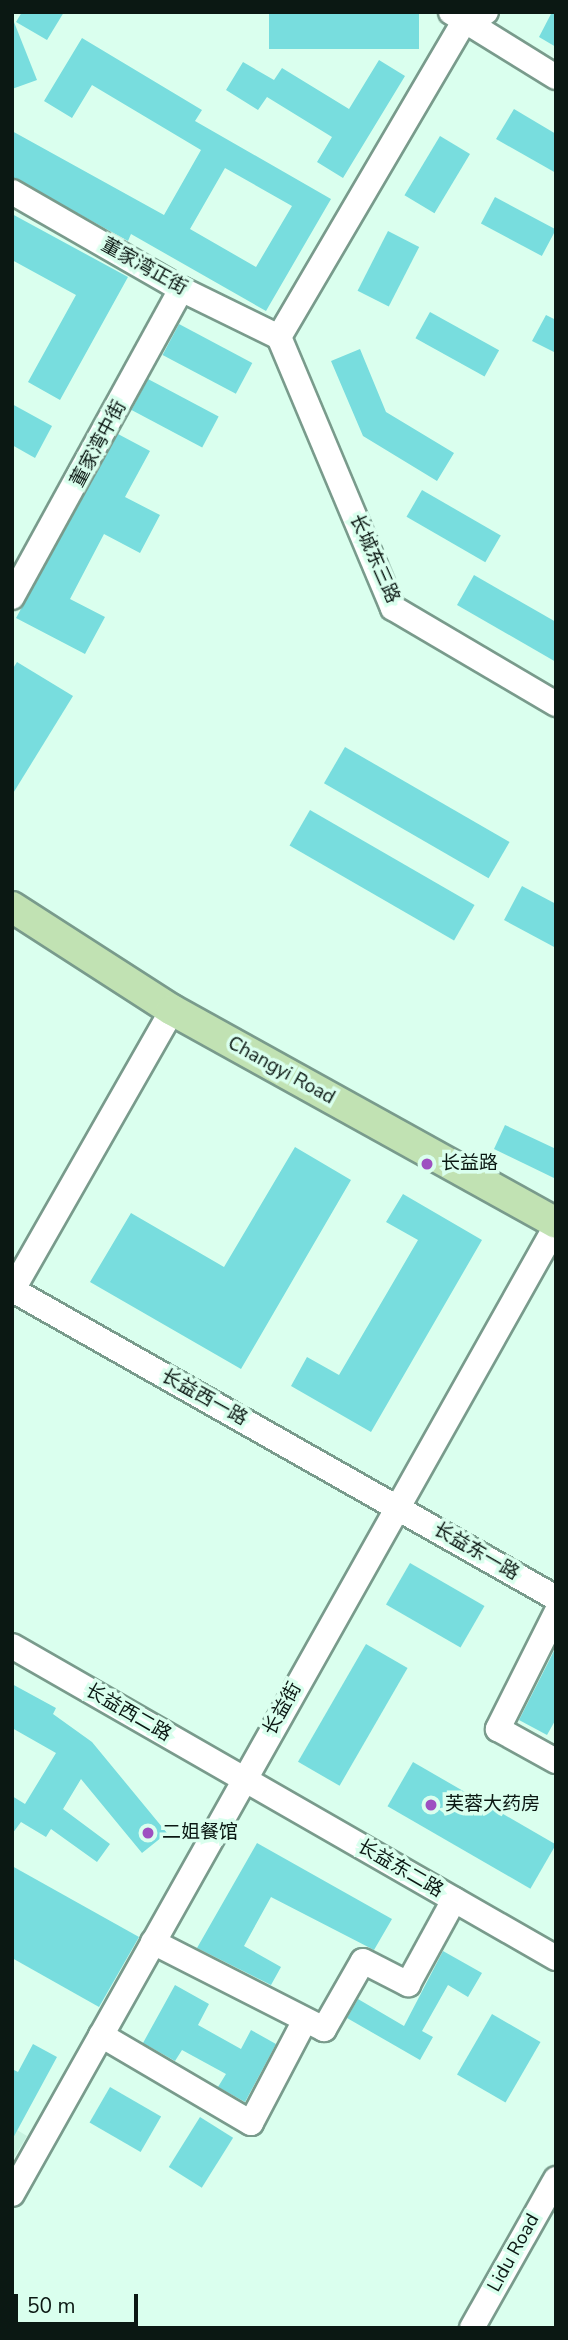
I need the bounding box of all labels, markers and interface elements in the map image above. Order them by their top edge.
street label: 董家湾正街 [97,234,191,300]
street label: 董家湾中街 [67,397,131,491]
street label: 长城东三路 [344,511,404,607]
street label: Changyi Road [224,1032,338,1110]
place label: 长益路 [441,1153,498,1175]
marker: 长益路 [419,1156,435,1172]
street label: 长益西一路 [157,1365,251,1431]
street label: 长益东一路 [429,1518,523,1586]
street label: 长益西二路 [81,1679,175,1747]
street label: 长益街 [259,1679,307,1739]
place label: 芙蓉大药房 [445,1794,540,1816]
marker: 芙蓉大药房 [423,1797,439,1813]
place label: 二姐餐馆 [162,1822,238,1844]
marker: 二姐餐馆 [140,1825,156,1841]
street label: 长益东二路 [353,1835,447,1903]
street label: Lidu Road [483,2210,545,2296]
scale bar [18,2280,142,2324]
text: 50 m [27,2292,76,2320]

